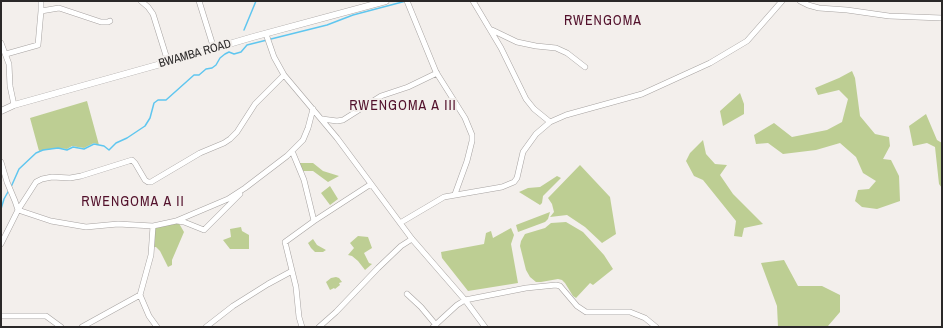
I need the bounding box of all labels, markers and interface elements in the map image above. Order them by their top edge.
district label: RWENGOMA [564,13,642,29]
street label: BWAMBA ROAD [157,37,233,71]
district label: RWENGOMA A III [349,98,457,114]
district label: RWENGOMA A II [81,194,185,210]

